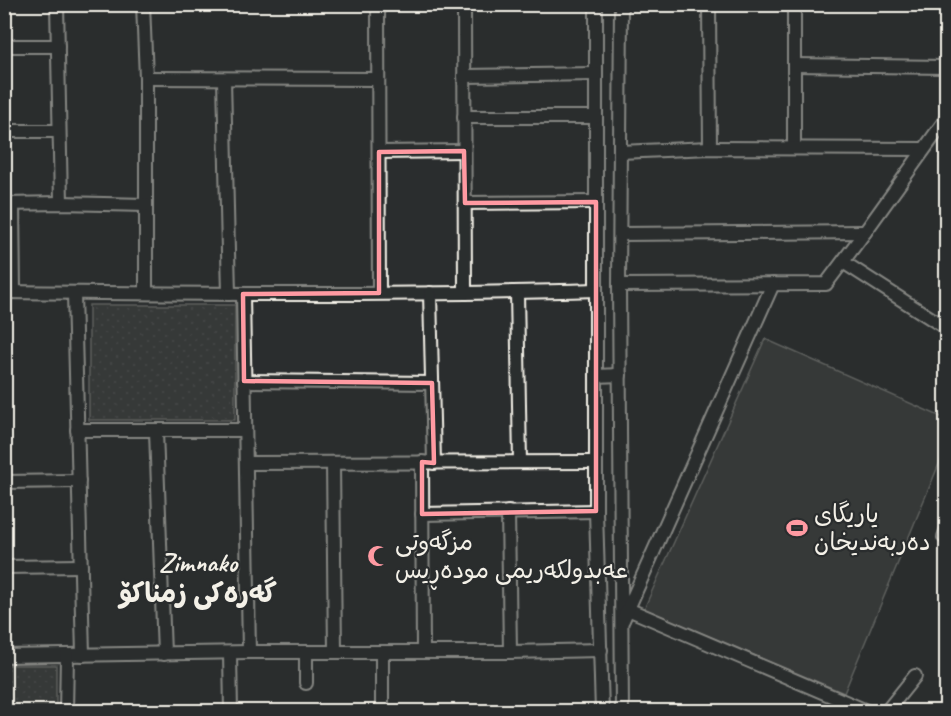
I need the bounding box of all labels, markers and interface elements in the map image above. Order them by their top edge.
place label: یاریگاى ده‌ربه‌ندیخان [814,499,931,557]
sports icon: یاریگاى ده‌ربه‌ندیخان [785,516,809,540]
place label: مزگەوتی عەبدولکەریمی مودەڕیس [395,527,628,590]
mosque icon: مزگەوتی عەبدولکەریمی مودەڕیس [366,544,390,568]
district label: Zimnako گەرەکی زمناکۆ [117,545,277,611]

